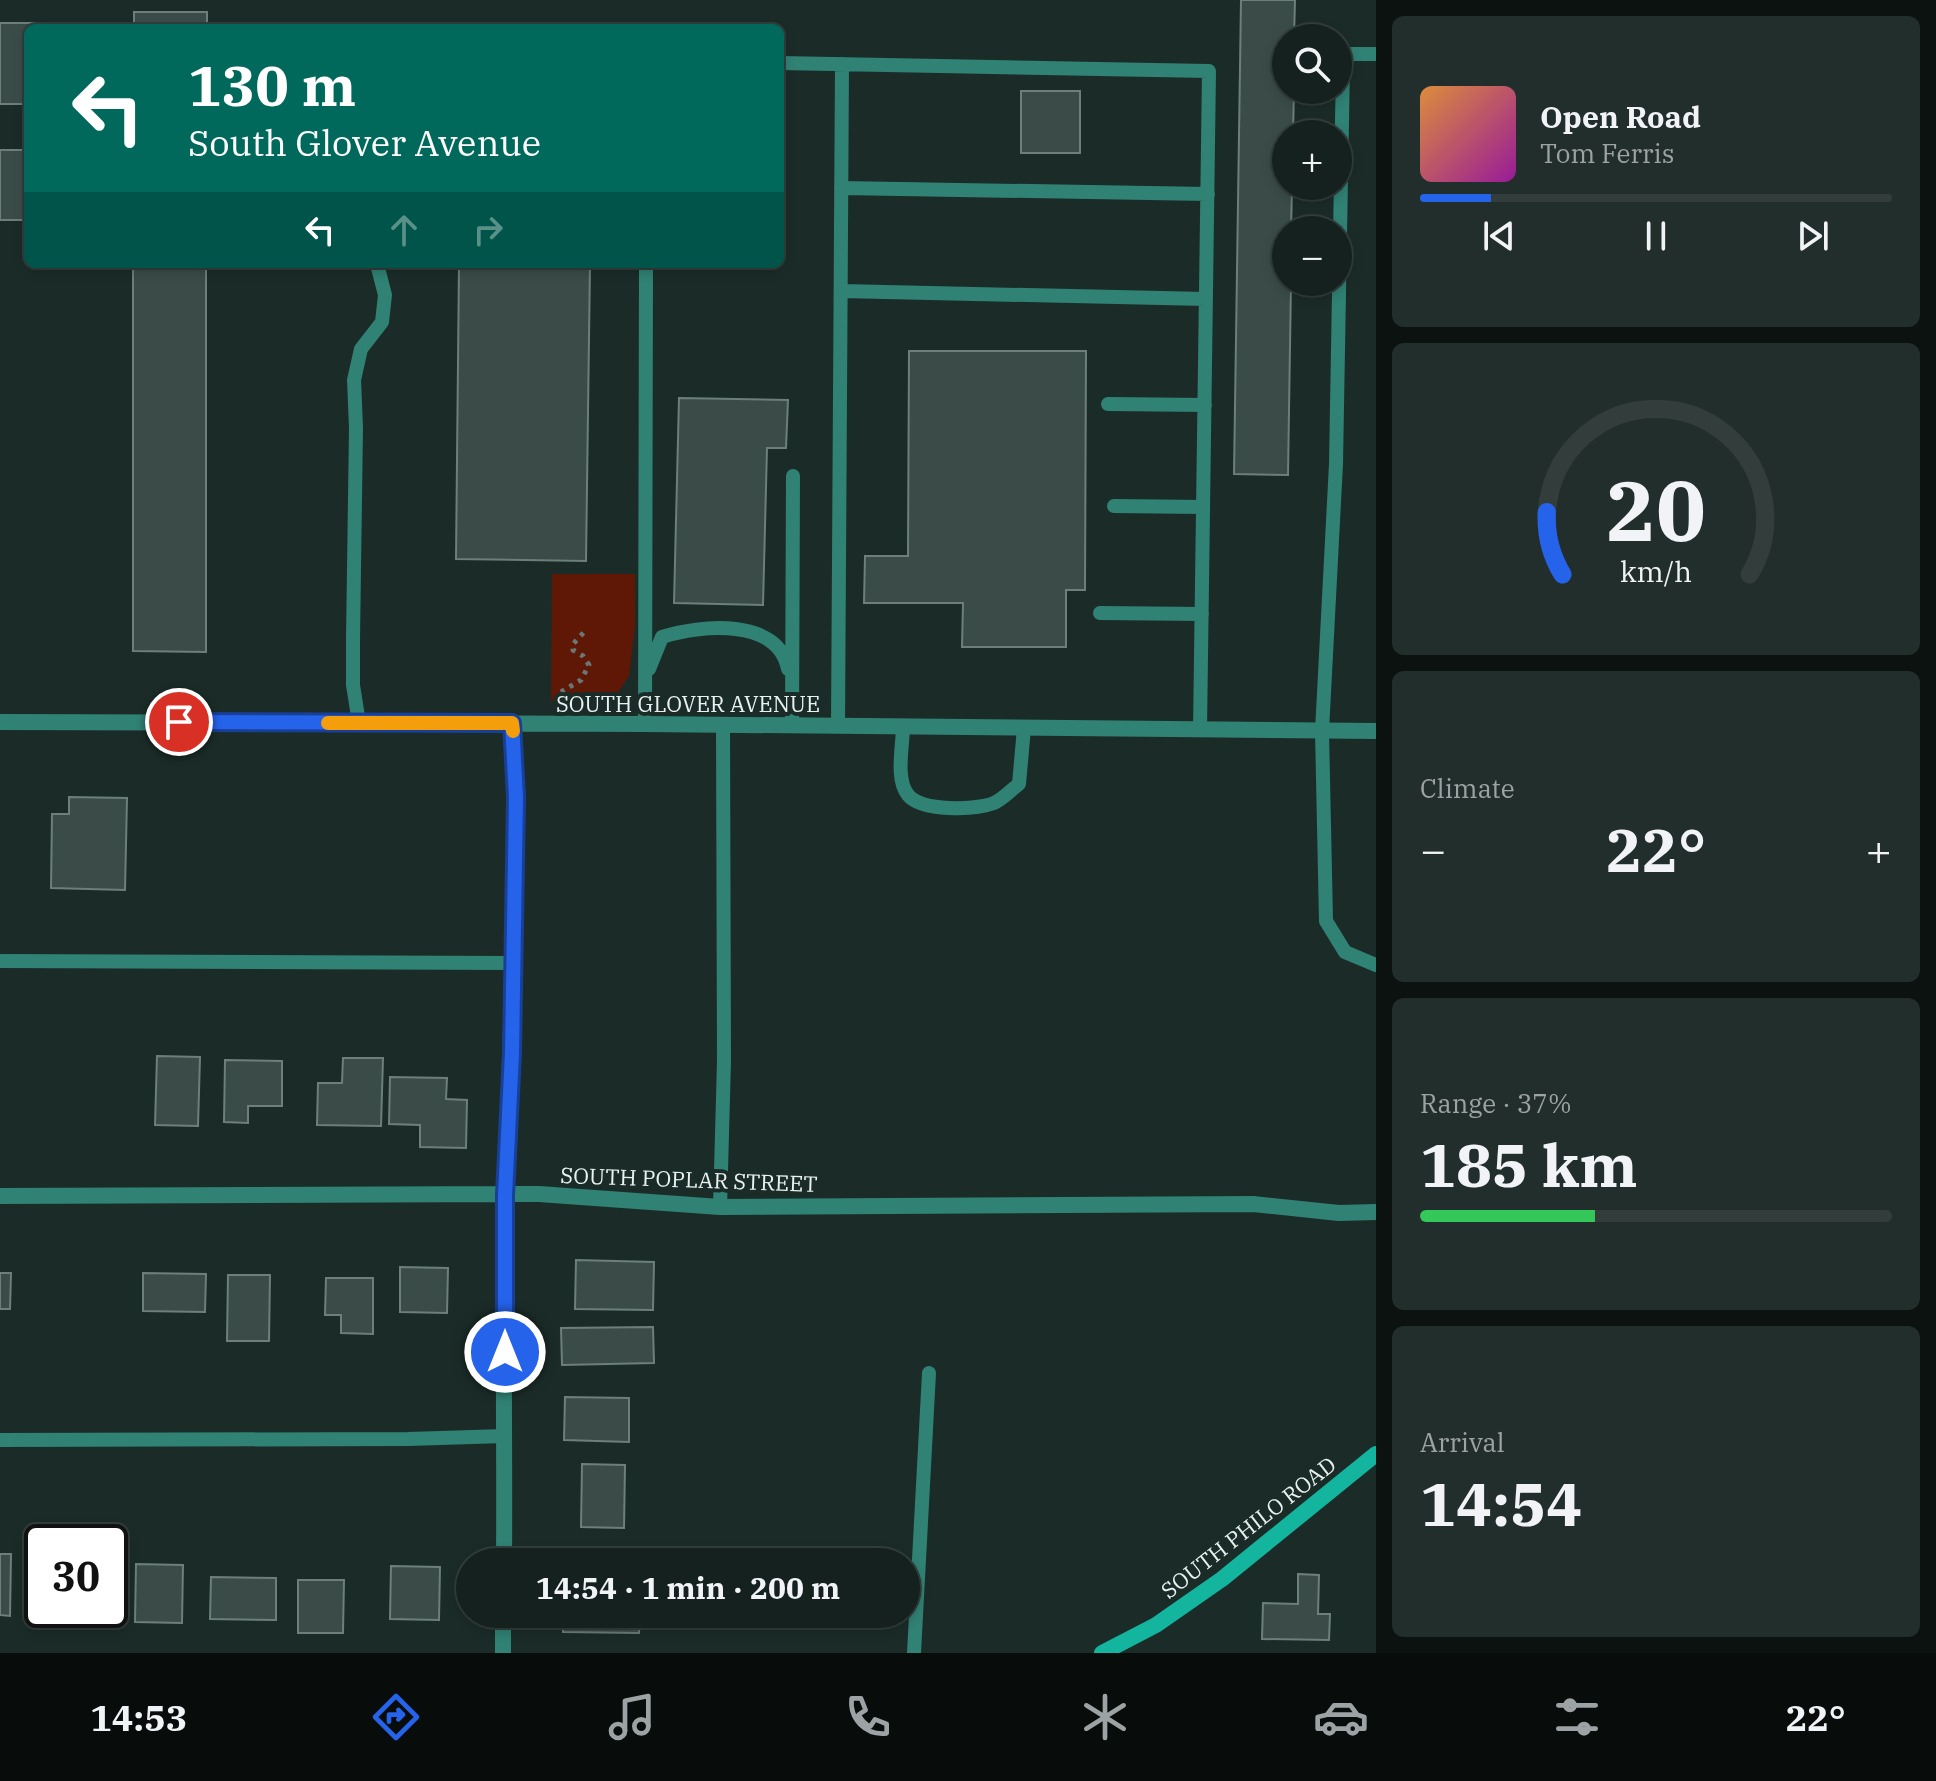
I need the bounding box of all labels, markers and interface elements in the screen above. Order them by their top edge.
map controls [1272,24,1352,296]
button: search [1272,24,1352,104]
text: 130 m [188,49,356,121]
icon: left [56,56,160,160]
text: Open Road [1540,97,1701,136]
text: South Glover Avenue [188,119,541,166]
button: + [1272,120,1352,200]
text: Tom Ferris [1540,136,1674,170]
icon: left [298,208,342,252]
icon: ahead [382,208,426,252]
icon: right [466,208,510,252]
icon: previous [1477,214,1521,258]
icon: pause [1634,214,1678,258]
icon: next [1791,214,1835,258]
button: − [1272,216,1352,296]
text: 20 [1606,456,1706,564]
text: km/h [1620,553,1692,590]
pin [145,688,213,756]
street label: SOUTH GLOVER AVENUE [556,689,820,718]
icon: arrive [157,700,201,744]
text: Climate [1420,771,1515,805]
text: 22° [1606,810,1706,889]
text: − [1420,821,1446,878]
text: + [1866,821,1892,878]
text: Range · 37% [1420,1086,1572,1120]
text: 185 km [1420,1125,1638,1204]
street label: SOUTH POPLAR STREET [560,1160,818,1198]
position arrow [463,1310,547,1394]
text: Arrival [1420,1425,1505,1459]
street label: SOUTH PHILO ROAD [1155,1450,1341,1604]
text: 14:54 [1420,1464,1582,1543]
speed limit sign: 30 [24,1524,128,1628]
text: 14:54 · 1 min · 200 m [536,1568,840,1607]
icon: directions [368,1689,424,1745]
icon: music [604,1689,660,1745]
icon: phone [840,1689,896,1745]
icon: climate [1077,1689,1133,1745]
icon: car [1313,1689,1369,1745]
icon: filters [1549,1689,1605,1745]
text: 14:53 [90,1694,187,1741]
text: 22° [1786,1694,1846,1741]

